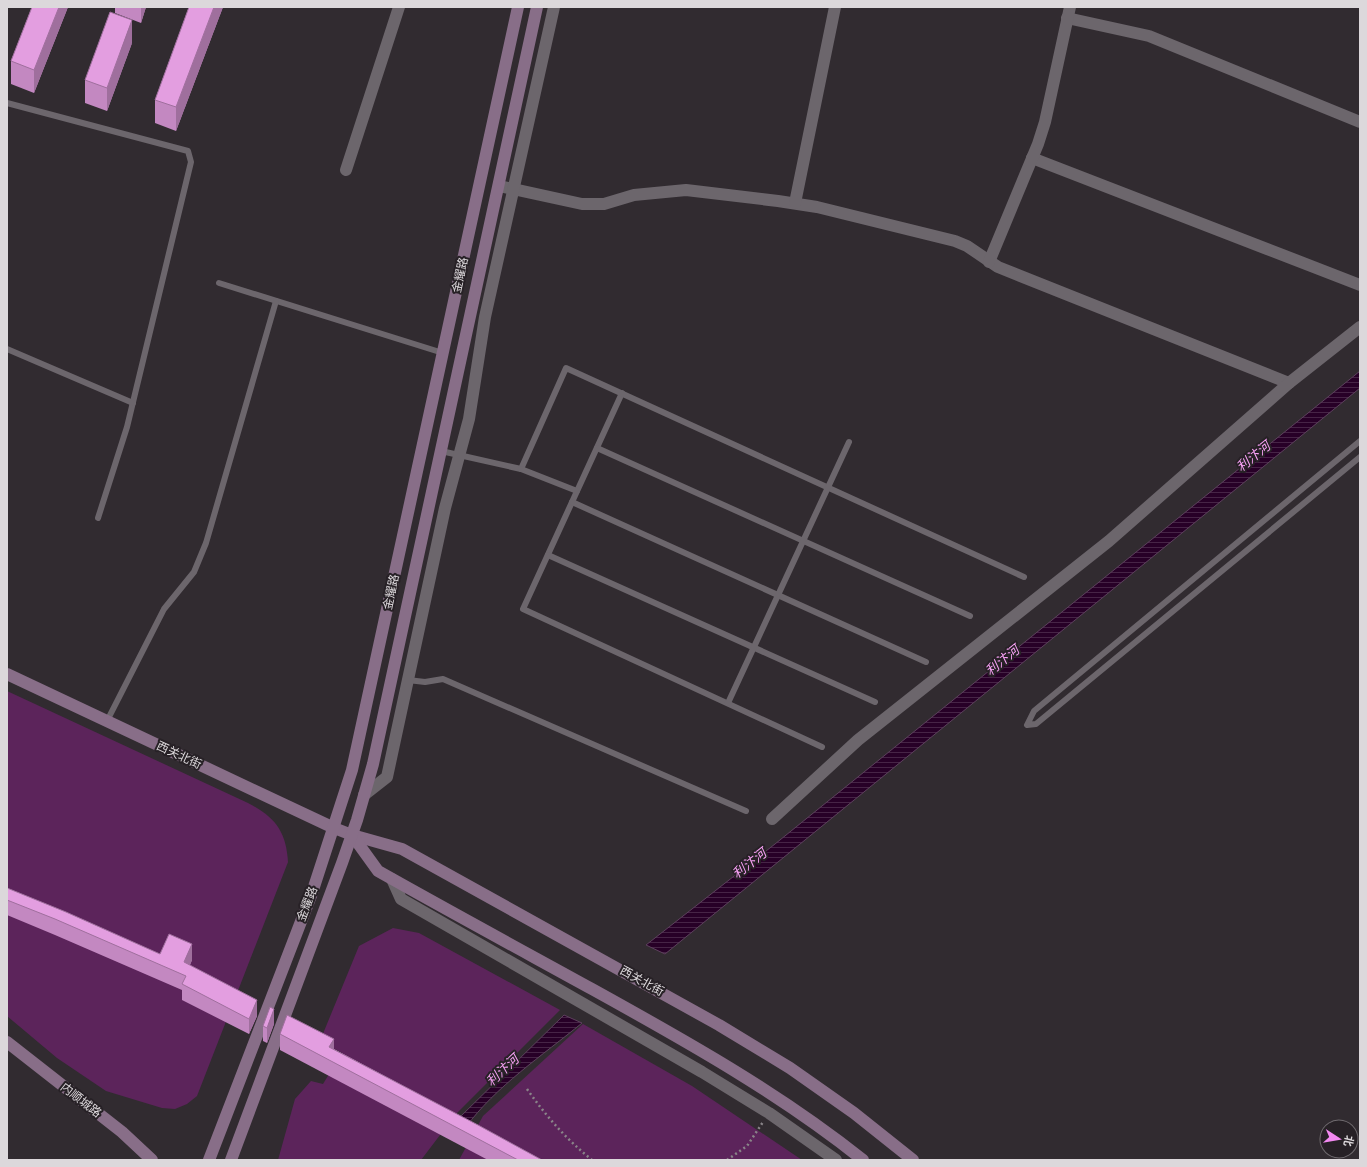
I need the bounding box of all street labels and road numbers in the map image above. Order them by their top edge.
street label: 金耀路 [449,256,471,294]
street label: 金耀路 [380,573,402,611]
street label: 西关北街 [154,739,204,771]
street label: 金耀路 [294,885,320,923]
street label: 西关北街 [618,963,666,999]
street label: 内顺城路 [58,1080,104,1120]

